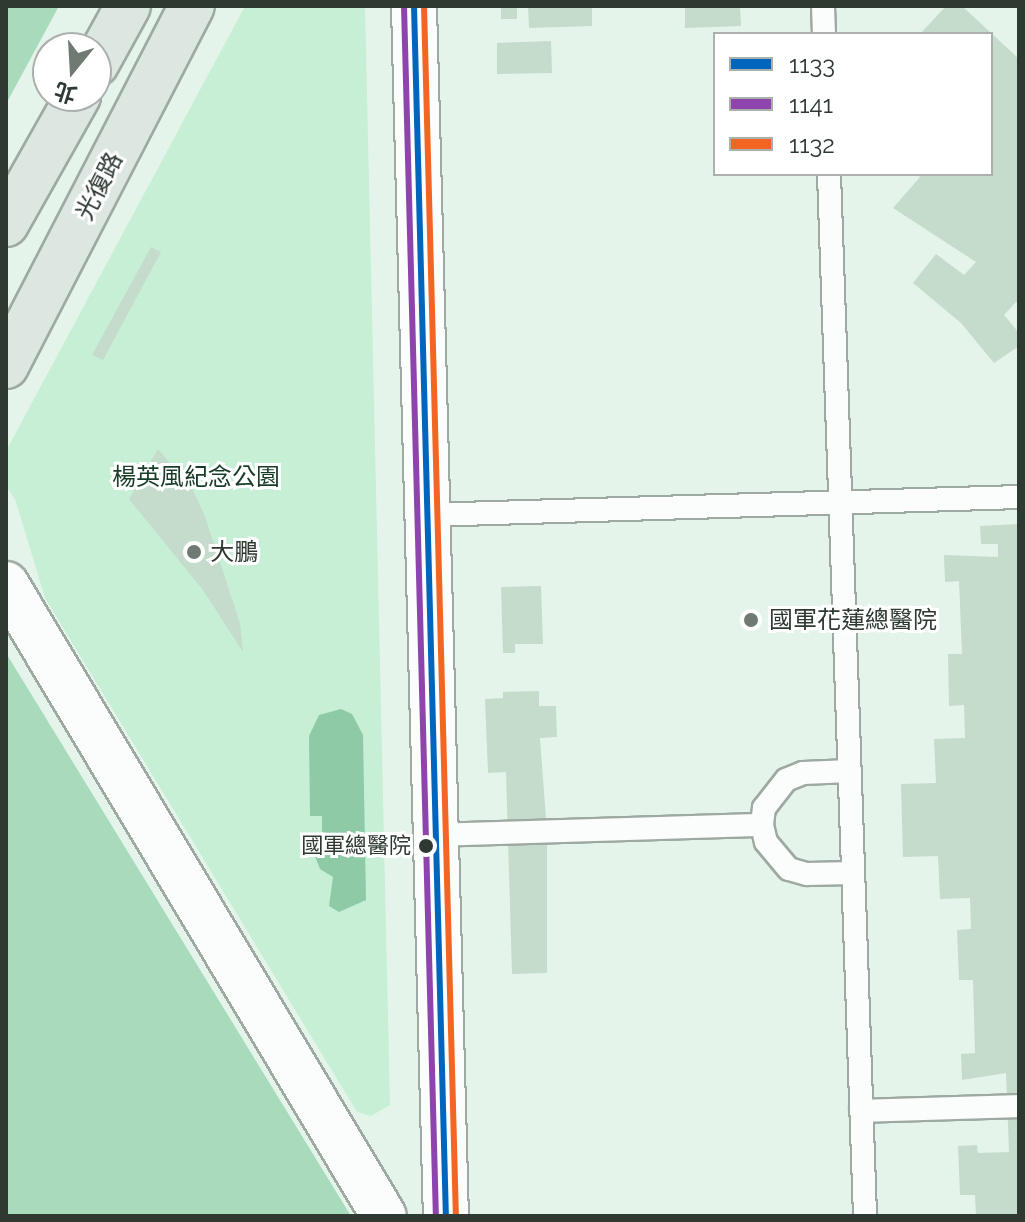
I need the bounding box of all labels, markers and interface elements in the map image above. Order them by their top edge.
north arrow [32,32,112,112]
legend [713,32,993,176]
text: 1133 [789,50,835,79]
text: 北 [51,77,80,109]
text: 1141 [789,90,833,119]
text: 1132 [789,130,835,159]
street label: 光復路 [70,147,128,225]
park label: 楊英風紀念公園 [112,463,280,491]
place label: 大鵬 [210,538,258,566]
marker: 大鵬 [185,543,203,561]
place label: 國軍花蓮總醫院 [769,606,937,634]
marker: 國軍花蓮總醫院 [740,609,762,631]
place label: 國軍總醫院 [301,833,411,859]
marker: 國軍總醫院 [418,838,434,854]

